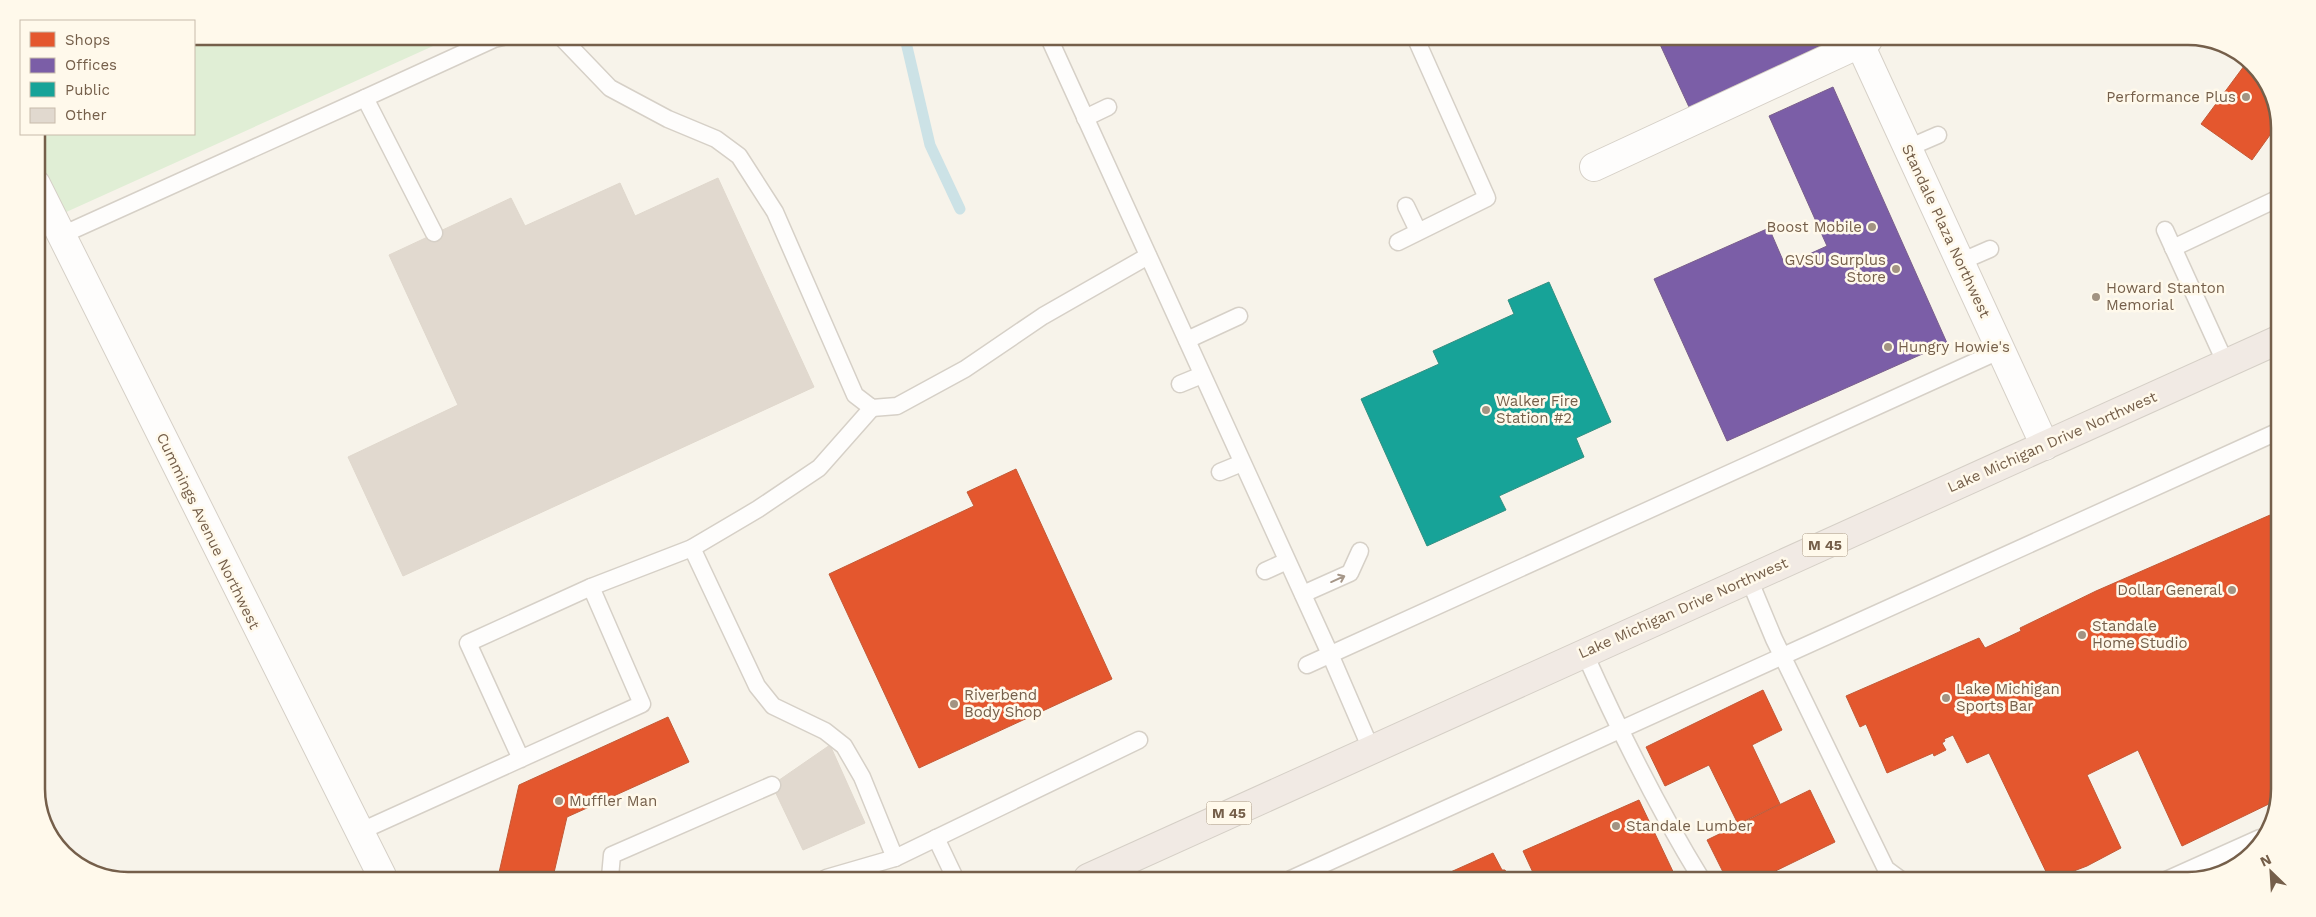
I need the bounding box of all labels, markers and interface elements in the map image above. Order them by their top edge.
legend [20,20,195,135]
text: Shops [65,31,110,49]
text: Offices [65,56,117,74]
text: Public [65,81,110,99]
place label: Performance Plus [2106,88,2236,106]
marker: Performance Plus [2240,91,2252,103]
text: Other [65,106,107,124]
street label: Standale Plaza Northwest [1898,141,1995,321]
place label: Boost Mobile [1767,218,1862,236]
marker: Boost Mobile [1866,221,1878,233]
place label: GVSU Surplus Store [1784,251,1886,286]
marker: GVSU Surplus Store [1890,263,1902,275]
place label: Howard Stanton Memorial [2106,279,2225,314]
marker: Howard Stanton Memorial [2090,291,2102,303]
place label: Hungry Howie's [1898,338,2010,356]
marker: Hungry Howie's [1882,341,1894,353]
street label: Lake Michigan Drive Northwest [1944,387,2160,496]
place label: Walker Fire Station #2 [1496,392,1578,427]
marker: Walker Fire Station #2 [1480,404,1492,416]
street label: Cummings Avenue Northwest [153,430,264,633]
road number: M 45 [1802,534,1848,556]
street label: Lake Michigan Drive Northwest [1575,553,1791,662]
one-way arrow [1330,573,1345,583]
place label: Dollar General [2117,581,2222,599]
marker: Dollar General [2226,584,2238,596]
place label: Standale Home Studio [2092,617,2188,652]
marker: Standale Home Studio [2076,629,2088,641]
place label: Lake Michigan Sports Bar [1956,680,2060,715]
place label: Riverbend Body Shop [964,686,1042,721]
marker: Lake Michigan Sports Bar [1940,692,1952,704]
marker: Riverbend Body Shop [948,698,960,710]
place label: Muffler Man [569,792,657,810]
marker: Muffler Man [553,795,565,807]
road number: M 45 [1206,801,1252,824]
place label: Standale Lumber [1626,817,1752,835]
marker: Standale Lumber [1610,820,1622,832]
north arrow [2246,847,2296,897]
text: N [2257,851,2274,870]

